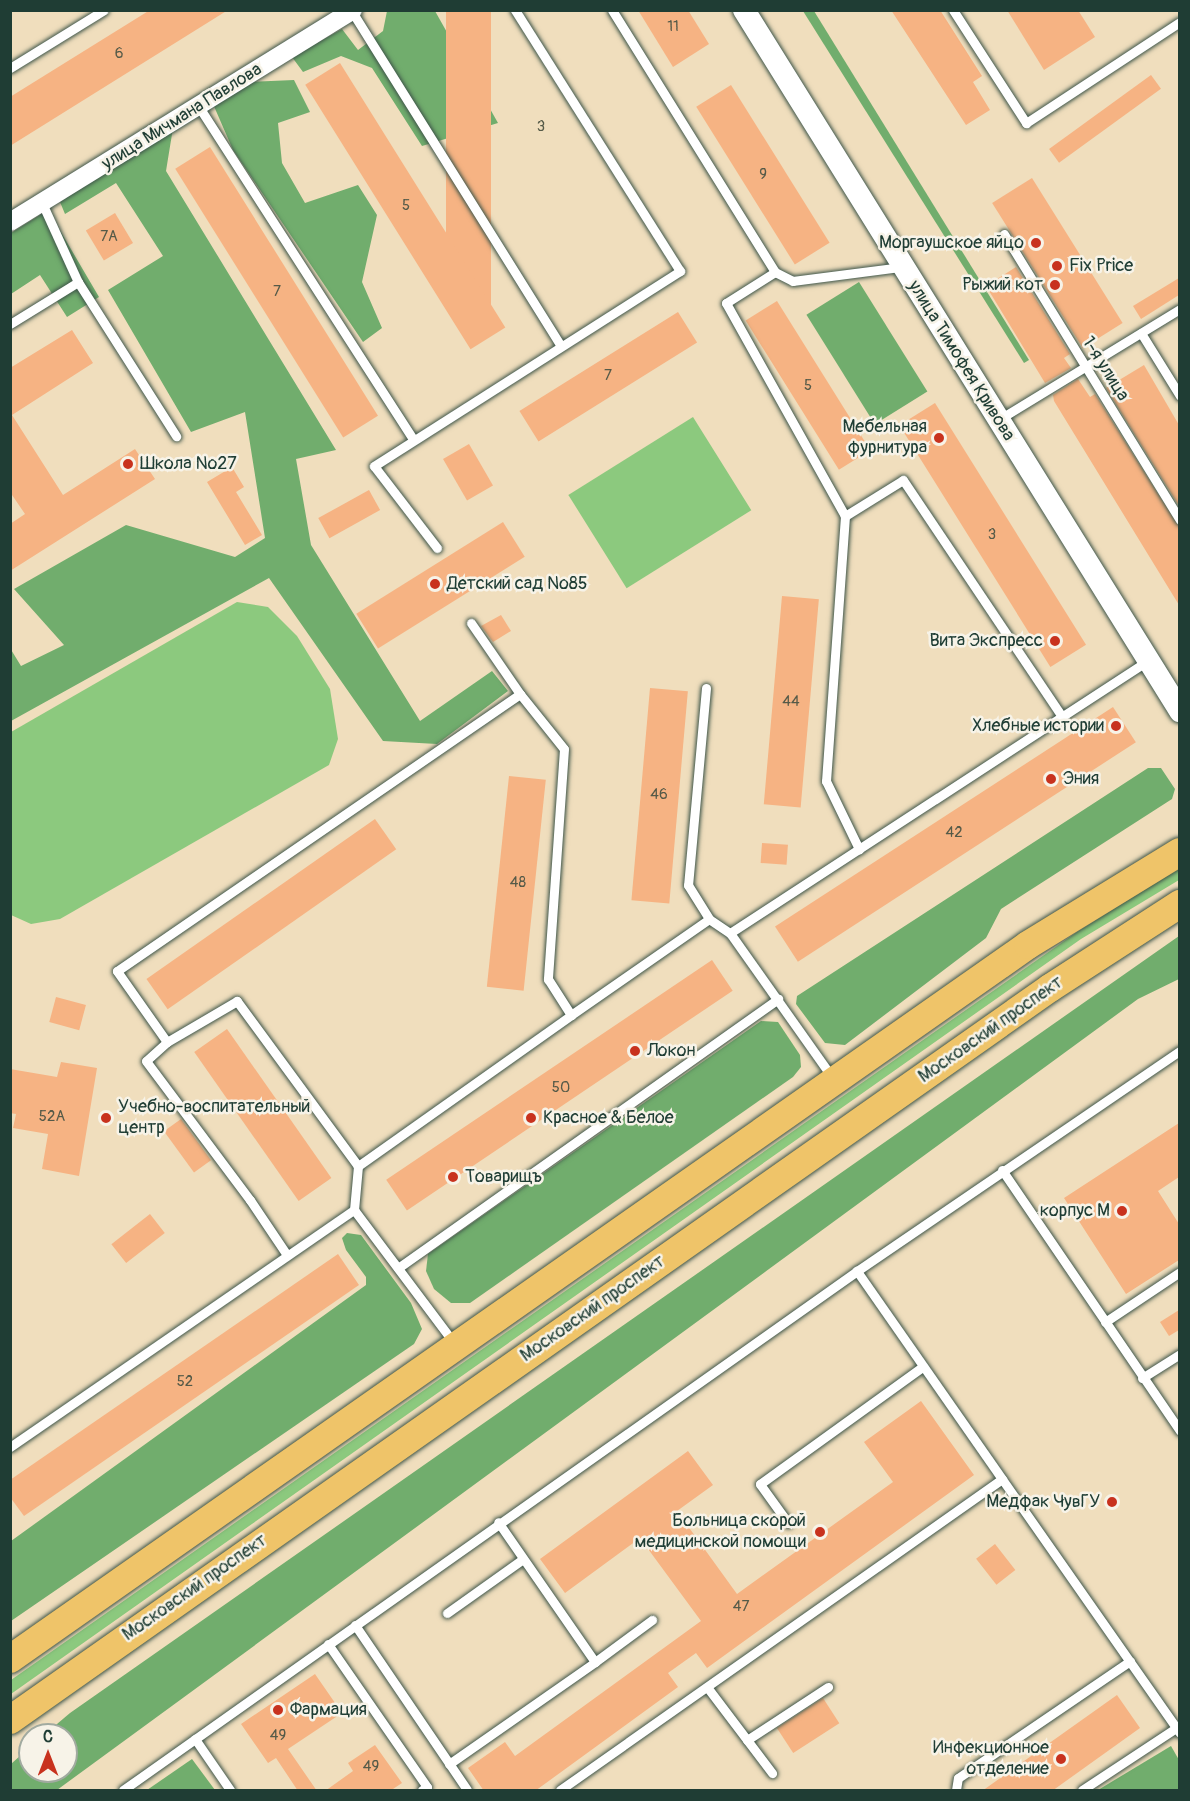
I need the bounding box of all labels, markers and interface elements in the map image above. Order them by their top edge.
house number: 11 [667,18,679,36]
house number: 6 [115,45,123,63]
street label: улица Мичмана Павлова [98,59,266,175]
house number: 3 [537,118,545,136]
house number: 9 [759,166,767,184]
house number: 5 [402,197,410,215]
house number: 7А [100,228,118,246]
place label: Моргаушское яйцо [879,232,1024,254]
marker: Моргаушское яйцо [1029,236,1043,250]
place label: Fix Price [1069,255,1133,277]
marker: Fix Price [1050,259,1064,273]
place label: Рыжий кот [962,274,1043,296]
street label: улица Тимофея Кривова [903,277,1019,445]
marker: Рыжий кот [1048,278,1062,292]
house number: 7 [273,283,281,301]
street label: 1-я улица [1077,333,1133,405]
house number: 7 [604,367,612,385]
house number: 5 [804,377,812,395]
place label: Мебельная фурнитура [842,417,927,460]
marker: Мебельная фурнитура [932,431,946,445]
place label: Школа №27 [140,453,237,475]
marker: Школа №27 [121,457,135,471]
house number: 3 [988,526,996,544]
place label: Детский сад №85 [447,573,588,595]
marker: Детский сад №85 [428,577,442,591]
place label: Вита Экспресс [929,630,1043,652]
marker: Вита Экспресс [1048,634,1062,648]
house number: 44 [782,693,800,711]
place label: Хлебные истории [972,715,1104,737]
marker: Хлебные истории [1109,719,1123,733]
place label: Эния [1063,768,1099,790]
marker: Эния [1044,772,1058,786]
house number: 46 [650,786,668,804]
house number: 42 [945,824,963,842]
house number: 48 [510,874,526,892]
street label: Московский проспект [915,972,1067,1088]
place label: Локон [647,1040,695,1062]
marker: Локон [628,1044,642,1058]
house number: 50 [552,1079,570,1097]
place label: Учебно-воспитательный центр [118,1097,310,1140]
place label: Красное & Белое [543,1107,674,1129]
house number: 52А [39,1108,65,1126]
marker: Учебно-воспитательный центр [99,1111,113,1125]
marker: Красное & Белое [524,1111,538,1125]
place label: Товарищъ [465,1166,542,1188]
marker: Товарищъ [446,1170,460,1184]
place label: корпус М [1040,1200,1110,1222]
marker: корпус М [1115,1204,1129,1218]
street label: Московский проспект [517,1251,669,1367]
house number: 52 [177,1373,193,1391]
place label: Медфак ЧувГУ [986,1491,1100,1513]
marker: Медфак ЧувГУ [1105,1495,1119,1509]
place label: Больница скорой медицинской помощи [635,1511,806,1553]
marker: Больница скорой медицинской помощи [811,1523,829,1541]
street label: Московский проспект [119,1530,271,1646]
house number: 47 [733,1598,749,1616]
place label: Фармация [290,1699,367,1721]
marker: Фармация [271,1703,285,1717]
north arrow [18,1723,78,1783]
text: С [43,1727,53,1747]
house number: 49 [270,1727,286,1745]
place label: Инфекционное отделение [933,1738,1049,1780]
marker: Инфекционное отделение [1054,1752,1068,1766]
house number: 49 [363,1758,379,1776]

